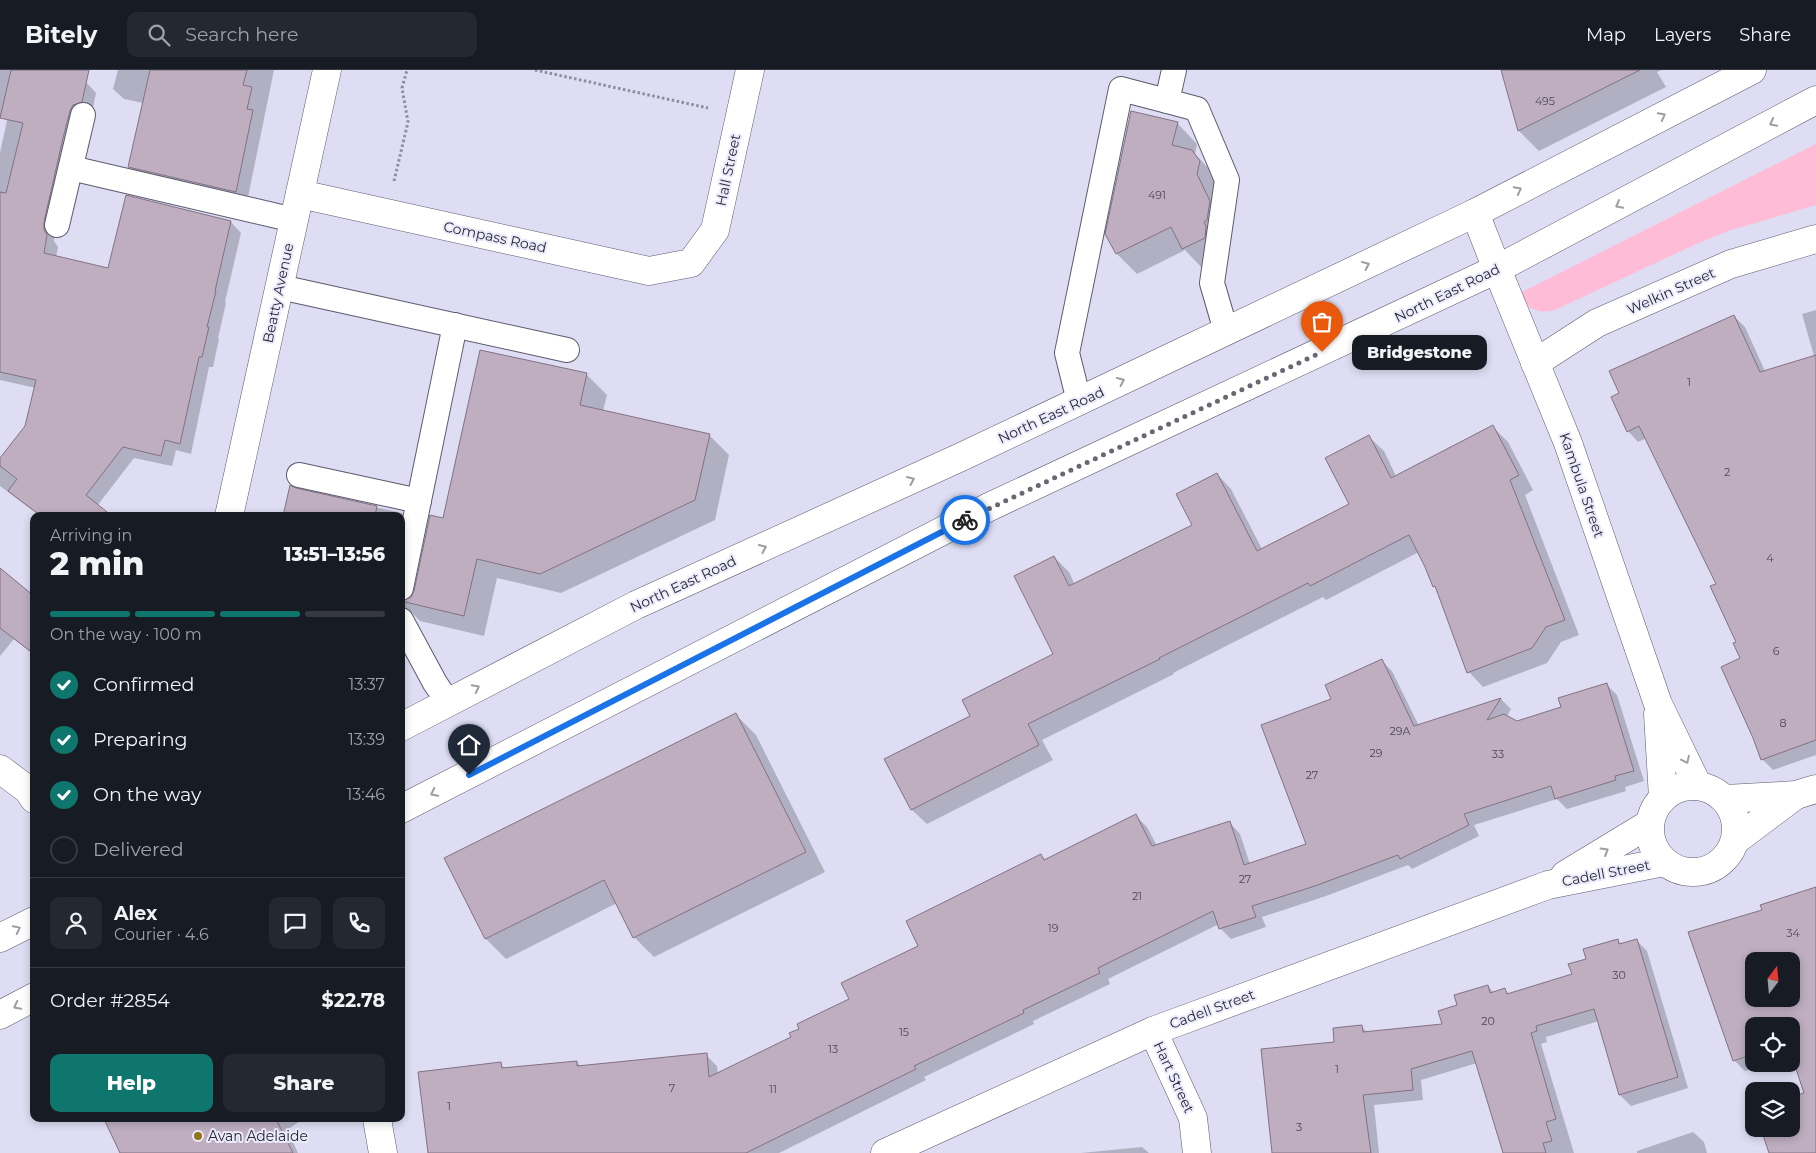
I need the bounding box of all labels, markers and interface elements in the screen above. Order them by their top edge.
search box [127,12,477,57]
text: Bitely [25,20,97,49]
icon: search [145,21,173,49]
text: Search here [185,23,298,46]
text: Map [1586,24,1626,46]
text: Layers [1654,24,1711,46]
text: Share [1739,24,1791,46]
house number: 495 [1535,94,1555,108]
one-way arrow [1657,112,1666,122]
one-way arrow [1769,117,1778,127]
street label: Hall Street [712,132,744,208]
one-way arrow [1513,186,1522,196]
house number: 491 [1148,188,1166,202]
one-way arrow [1615,199,1624,209]
street label: Compass Road [442,217,548,257]
street label: Beatty Avenue [259,241,297,345]
one-way arrow [1361,260,1370,271]
street label: North East Road [1391,260,1503,326]
street label: Welkin Street [1624,263,1718,318]
pin [1301,301,1343,352]
icon: bag [1308,308,1336,336]
callout: Bridgestone [1352,334,1487,370]
text: Bridgestone [1367,343,1472,362]
house number: 1 [1687,375,1691,389]
one-way arrow [1116,377,1125,387]
street label: North East Road [995,383,1107,447]
street label: Kambula Street [1556,430,1608,540]
house number: 2 [1724,465,1730,479]
one-way arrow [906,476,915,487]
courier [940,495,990,545]
icon: bike [951,506,979,534]
text: Arriving in [50,526,132,545]
text: 13:51–13:56 [284,543,385,566]
one-way arrow [758,543,767,554]
text: 2 min [50,544,144,583]
house number: 4 [1766,551,1774,565]
street label: North East Road [627,552,739,616]
text: On the way · 100 m [50,625,202,644]
house number: 6 [1773,644,1780,658]
icon: check [50,671,78,699]
text: Confirmed [93,673,194,696]
text: 13:37 [349,675,385,694]
one-way arrow [470,684,479,694]
house number: 8 [1779,716,1787,730]
pin [448,724,490,775]
house number: 29A [1390,724,1410,738]
icon: check [50,726,78,754]
text: Preparing [93,728,188,751]
text: 13:39 [348,730,385,749]
icon: home [455,731,483,759]
house number: 29 [1370,746,1383,760]
house number: 33 [1492,747,1504,761]
one-way arrow [1680,755,1690,764]
house number: 27 [1306,768,1318,782]
icon: check [50,781,78,809]
text: On the way [93,783,201,806]
text: 13:46 [346,785,385,804]
one-way arrow [430,787,439,797]
text: Delivered [93,838,184,861]
one-way arrow [1599,848,1608,858]
street label: Cadell Street [1560,856,1652,890]
house number: 27 [1239,872,1251,886]
house number: 21 [1132,889,1142,903]
button: person [50,897,102,949]
button: chat [269,897,321,949]
button: phone [333,897,385,949]
text: Alex [114,902,157,925]
house number: 19 [1048,921,1059,935]
one-way arrow [12,925,21,935]
text: Courier · 4.6 [114,925,209,944]
house number: 34 [1786,926,1800,940]
north arrow [1745,952,1800,1008]
map controls [1745,952,1800,1137]
house number: 30 [1612,968,1626,982]
street label: Cadell Street [1167,985,1257,1033]
text: Order #2854 [50,989,170,1012]
text: $22.78 [322,989,385,1012]
one-way arrow [13,1000,22,1010]
house number: 20 [1481,1014,1495,1028]
button: locate [1745,1017,1800,1072]
house number: 15 [899,1025,909,1039]
street label: Hart Street [1150,1038,1199,1116]
house number: 13 [828,1042,838,1056]
button: Help [50,1054,213,1112]
button: Share [223,1054,385,1112]
house number: 1 [1335,1062,1339,1076]
house number: 7 [669,1081,675,1095]
house number: 11 [769,1082,777,1096]
button: layers [1745,1082,1800,1137]
house number: 1 [447,1099,451,1113]
house number: 3 [1296,1120,1302,1134]
place label: Avan Adelaide [208,1127,308,1145]
marker: Avan Adelaide [192,1130,204,1142]

